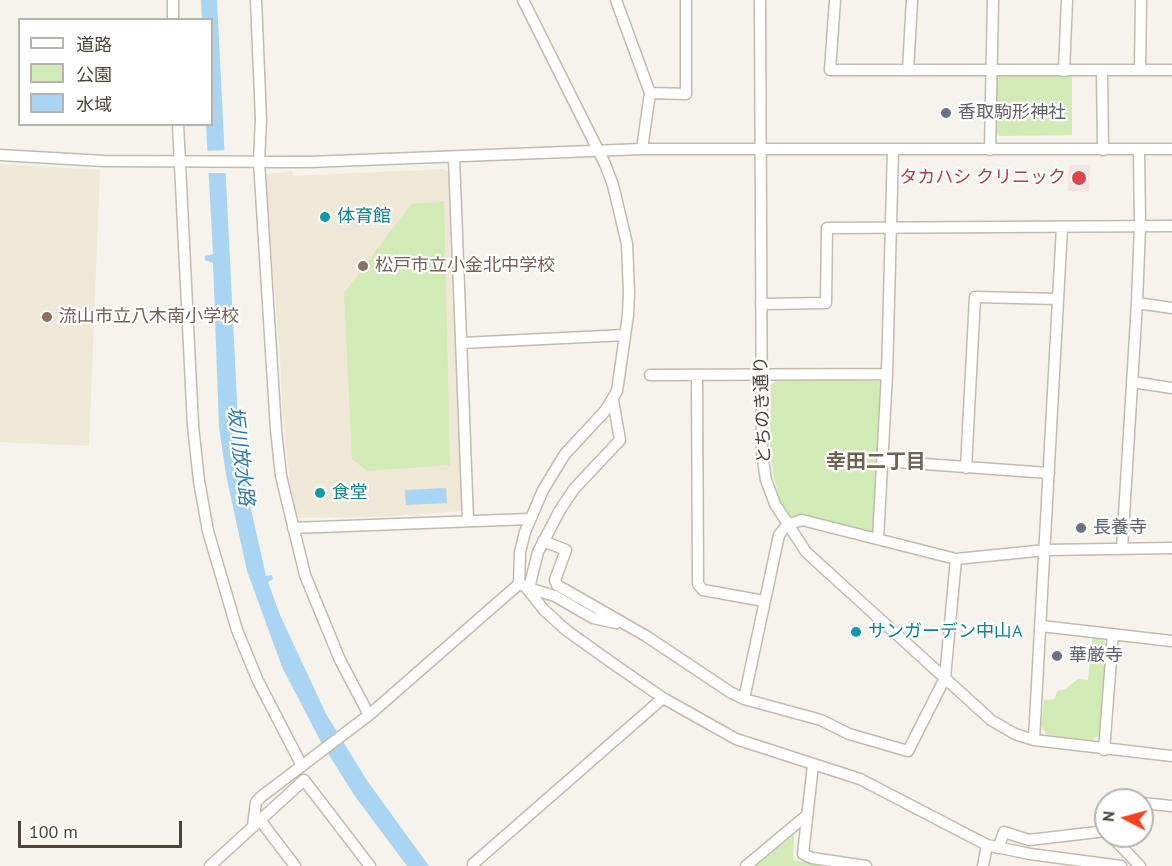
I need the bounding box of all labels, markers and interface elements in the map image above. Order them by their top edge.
legend [18,18,213,126]
text: 道路 [76,33,112,56]
text: 公園 [76,63,112,86]
text: 水域 [76,93,112,116]
place label: 香取駒形神社 [958,102,1066,124]
marker: 香取駒形神社 [939,106,953,120]
place label: タカハシ クリニック [899,167,1066,189]
marker: タカハシ クリニック [1070,169,1088,187]
place label: 体育館 [337,206,391,228]
marker: 体育館 [318,210,332,224]
place label: 松戸市立小金北中学校 [375,255,555,277]
marker: 松戸市立小金北中学校 [356,259,370,273]
place label: 流山市立八木南小学校 [59,306,239,328]
marker: 流山市立八木南小学校 [40,310,54,324]
street label: とちのき通り [750,356,776,464]
water label: 坂川放水路 [222,405,258,507]
district label: 幸田二丁目 [826,450,926,474]
place label: 食堂 [332,482,368,504]
marker: 食堂 [313,486,327,500]
place label: 長養寺 [1093,517,1147,539]
marker: 長養寺 [1074,521,1088,535]
place label: サンガーデン中山A [868,621,1023,643]
marker: サンガーデン中山A [849,625,863,639]
place label: 華厳寺 [1069,645,1123,667]
marker: 華厳寺 [1050,649,1064,663]
north arrow [1094,788,1154,848]
scale bar [21,809,184,847]
text: N [1098,810,1119,823]
text: 100 m [29,820,78,843]

